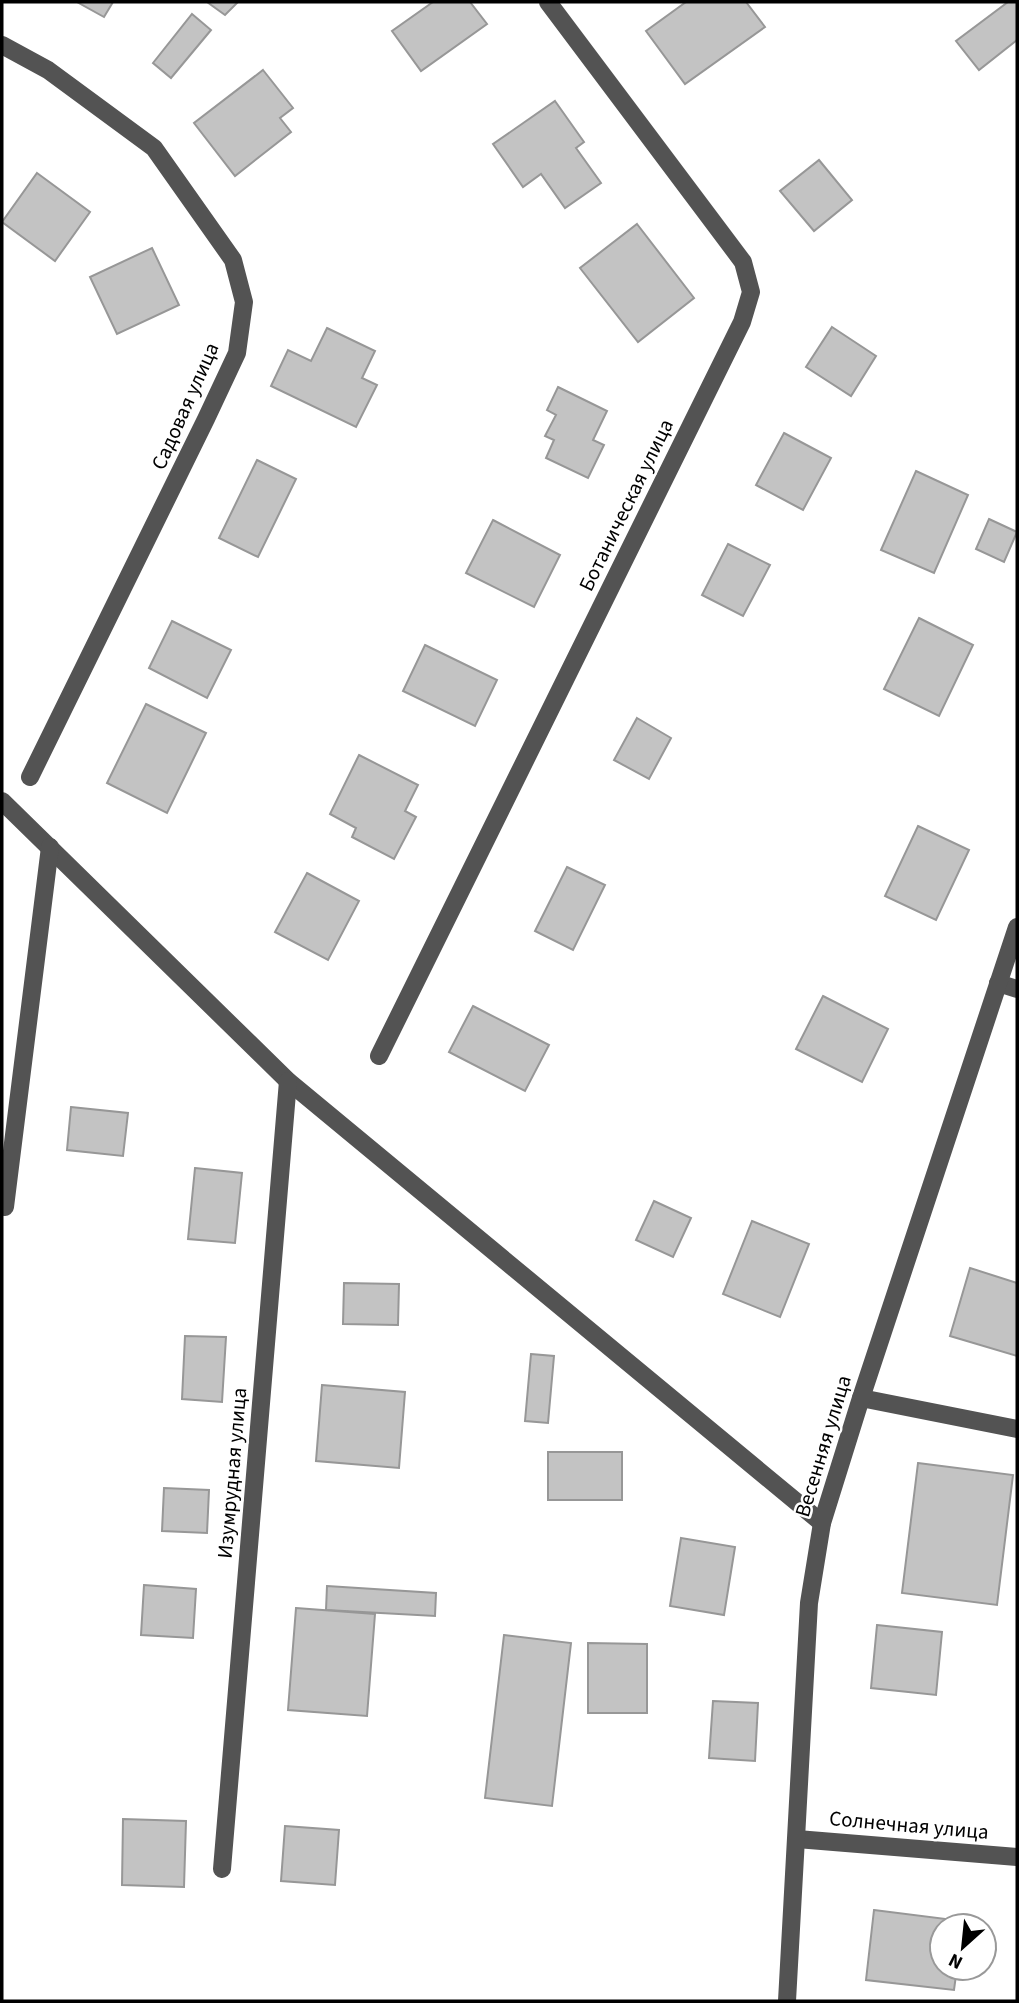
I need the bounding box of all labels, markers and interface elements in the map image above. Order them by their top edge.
street label: Садовая улица [144,338,226,474]
street label: Ботаническая улица [571,414,681,596]
street label: Весенняя улица [787,1371,859,1521]
street label: Изумрудная улица [210,1386,254,1560]
street label: Солнечная улица [828,1803,990,1847]
north arrow [928,1912,998,1982]
text: N [944,1946,968,1976]

